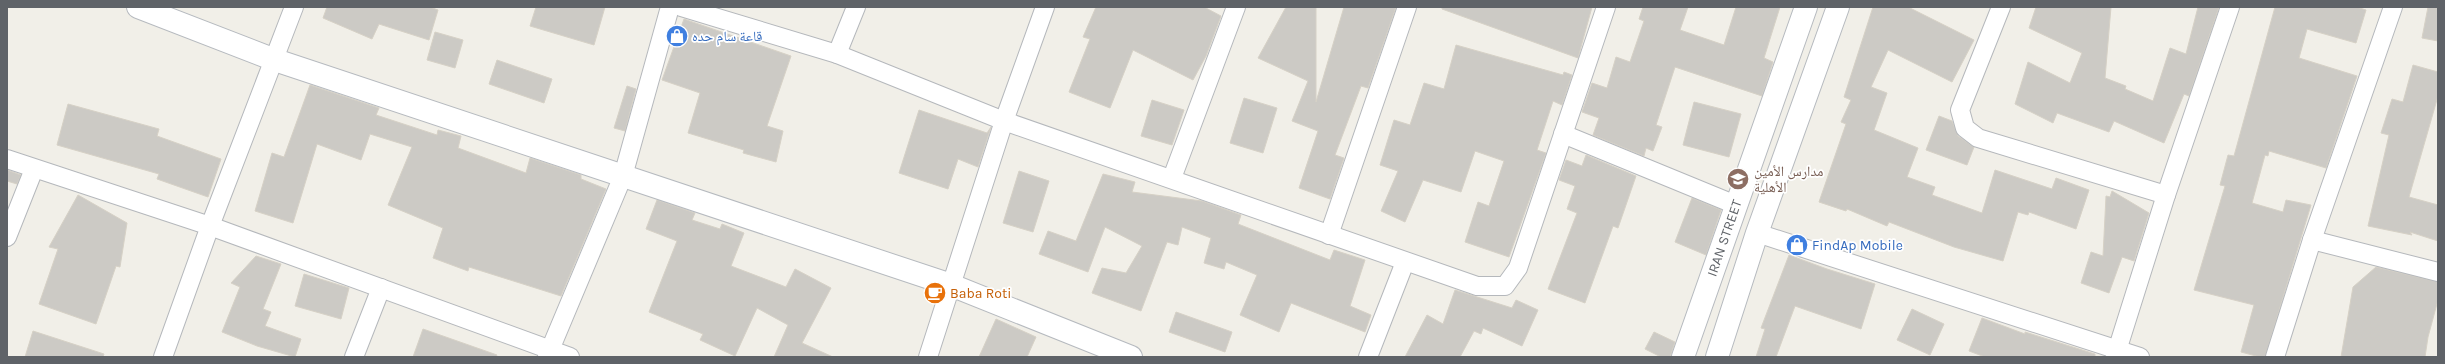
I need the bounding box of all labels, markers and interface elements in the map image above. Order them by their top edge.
shop icon: قاعة سام حده [664,23,690,49]
place label: قاعة سام حده [692,28,762,46]
place label: مدارس الأمين الأهلية [1754,163,1823,196]
school or university icon: مدارس الأمين الأهلية [1725,166,1751,192]
street label: IRAN STREET [1703,197,1746,279]
shop icon: FindAp Mobile [1784,232,1810,258]
place label: FindAp Mobile [1812,237,1903,254]
cafe icon: Baba Roti [922,280,948,306]
place label: Baba Roti [950,285,1011,302]

